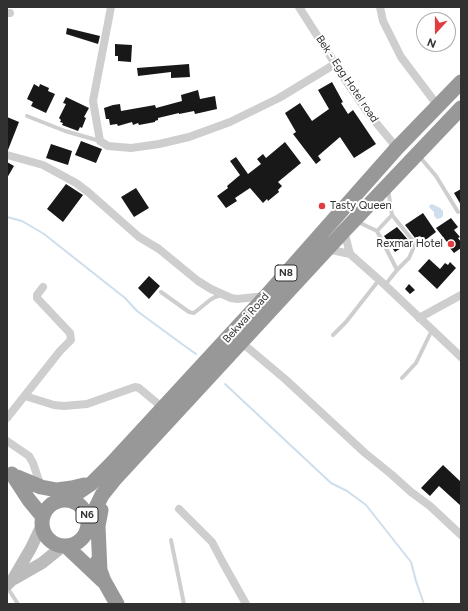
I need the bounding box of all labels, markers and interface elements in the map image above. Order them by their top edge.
north arrow [416,12,456,52]
street label: Bek - Egg Hotel road [313,33,381,125]
text: N [426,35,438,50]
place label: Tasty Queen [330,199,392,213]
marker: Tasty Queen [317,201,327,211]
place label: Rexmar Hotel [376,237,443,251]
marker: Rexmar Hotel [446,239,456,249]
road number: N8 [275,265,297,281]
street label: Bekwai Road [220,290,272,346]
road number: N6 [76,507,98,523]

